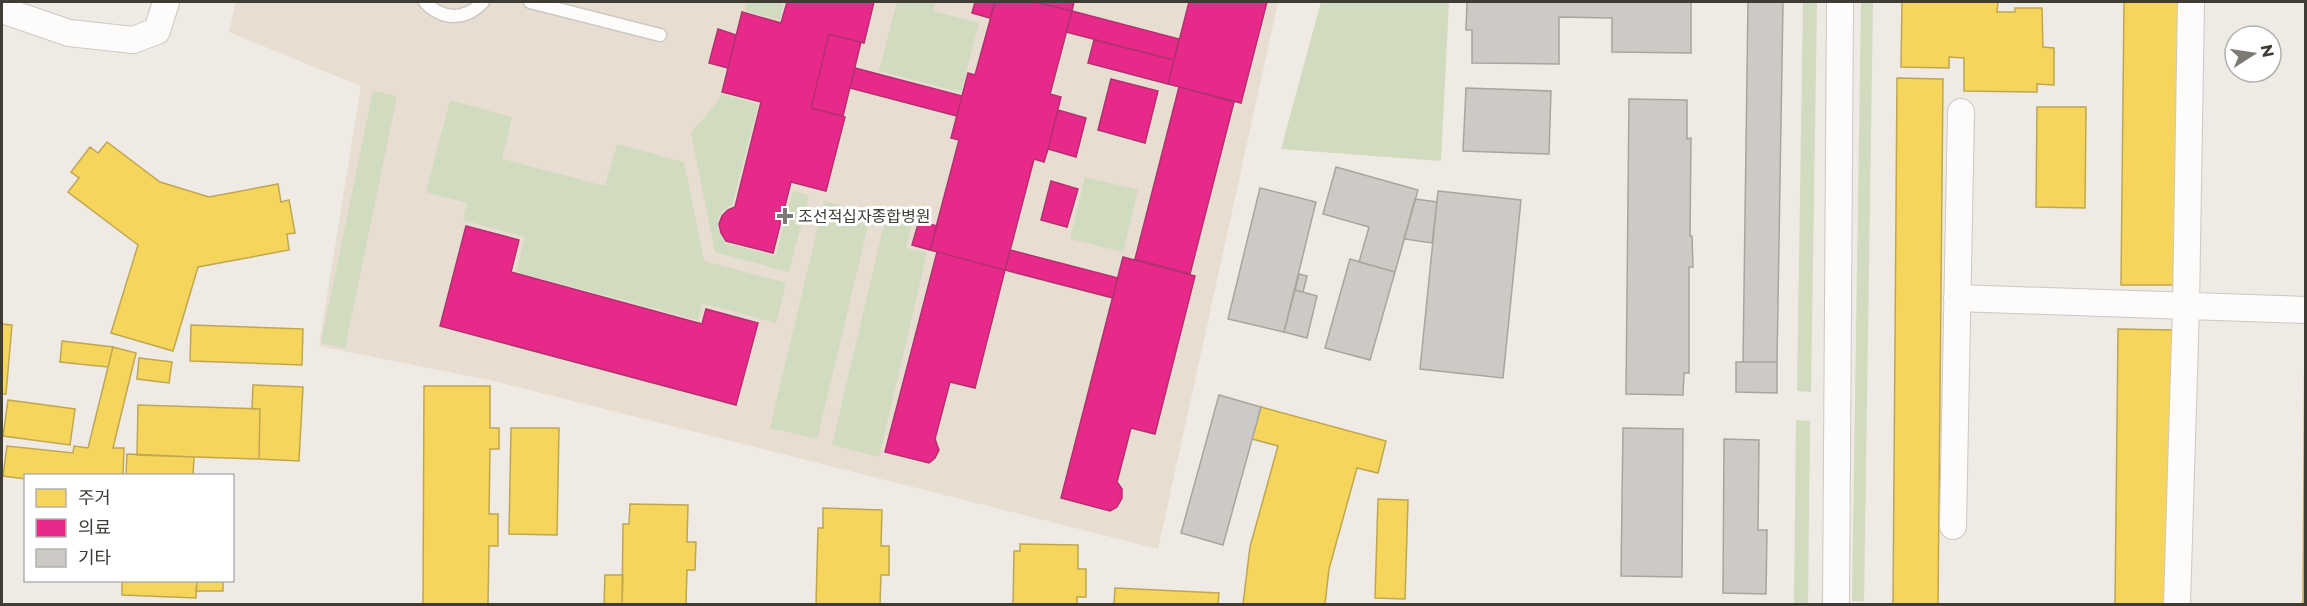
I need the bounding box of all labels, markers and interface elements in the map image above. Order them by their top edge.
north arrow [2223,24,2283,84]
text: N [2257,43,2278,59]
marker: 조선적십자종합병원 [776,207,794,225]
place label: 조선적십자종합병원 [798,207,930,226]
legend [24,474,234,582]
text: 주거 [78,487,111,509]
text: 의료 [78,517,111,539]
text: 기타 [78,547,112,569]

